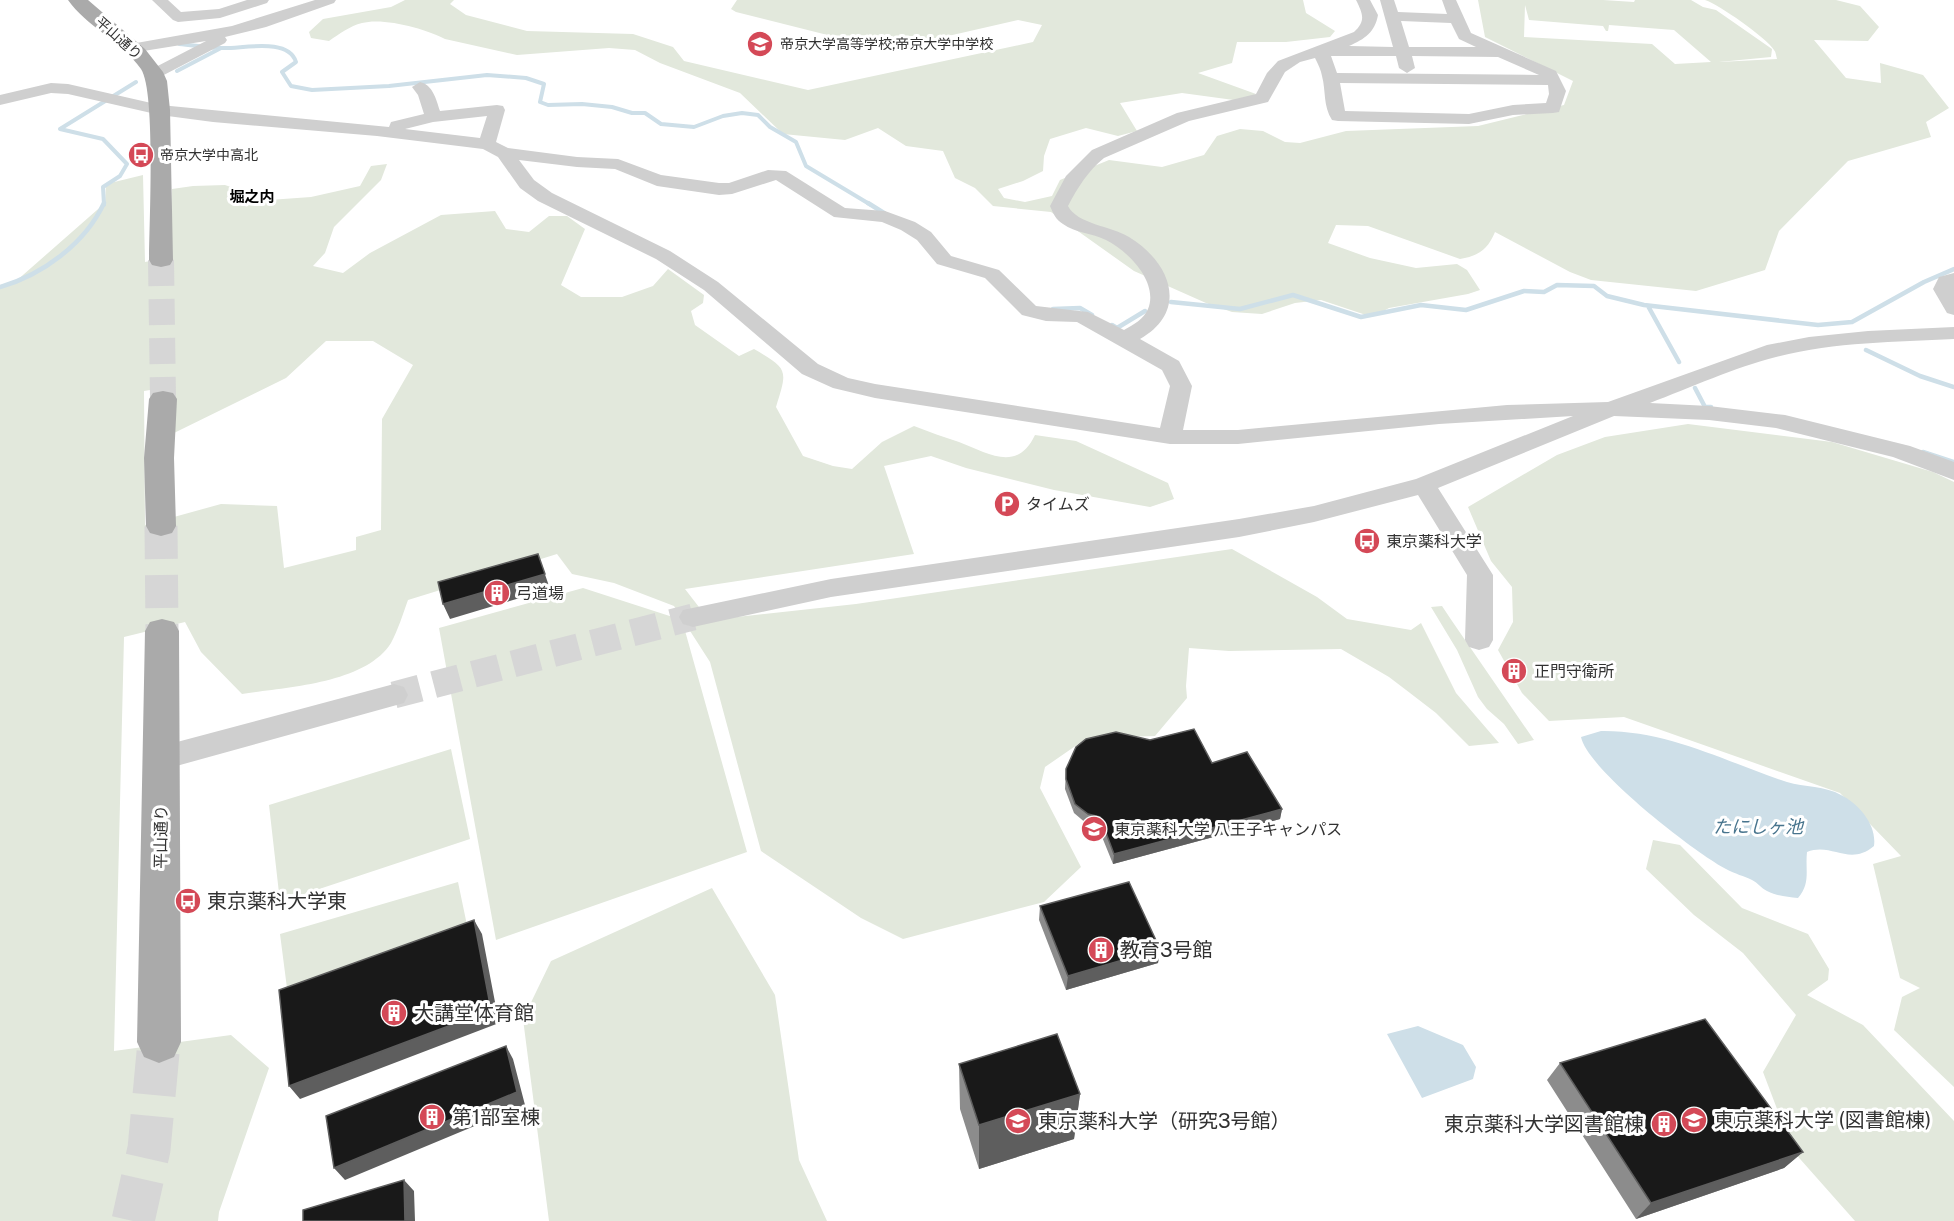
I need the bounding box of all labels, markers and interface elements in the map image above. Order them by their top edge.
street label: 平山通り [93,13,145,63]
school or university icon: 帝京大学高等学校;帝京大学中学校 [745,29,775,59]
place label: 帝京大学高等学校;帝京大学中学校 [780,36,993,52]
bus stop icon: 帝京大学中高北 [126,140,156,170]
place label: 帝京大学中高北 [160,147,258,163]
district label: 堀之内 [229,188,275,205]
parking icon: タイムズ [992,489,1022,519]
place label: タイムズ [1026,495,1090,514]
bus stop icon: 東京薬科大学 [1352,526,1382,556]
place label: 東京薬科大学 [1386,532,1482,551]
building icon: 弓道場 [482,578,512,608]
place label: 弓道場 [516,584,564,603]
building icon: 正門守衛所 [1499,656,1529,686]
place label: 正門守衛所 [1534,662,1614,681]
street label: 平山通り [151,805,171,869]
school or university icon: 東京薬科大学 八王子キャンパス [1079,814,1109,844]
water label: たにしヶ池 [1713,816,1805,837]
place label: 東京薬科大学 八王子キャンパス [1114,820,1342,839]
bus stop icon: 東京薬科大学東 [173,886,203,916]
place label: 東京薬科大学東 [207,889,347,913]
building icon: 教育3号館 [1086,935,1116,965]
place label: 教育3号館 [1120,938,1213,962]
building icon: 大講堂体育館 [379,998,409,1028]
place label: 大講堂体育館 [414,1001,534,1025]
building icon: 第1部室棟 [417,1102,447,1132]
place label: 第1部室棟 [452,1105,540,1129]
school or university icon: 東京薬科大学 (図書館棟) [1679,1105,1709,1135]
school or university icon: 東京薬科大学（研究3号館） [1003,1106,1033,1136]
place label: 東京薬科大学 (図書館棟) [1714,1108,1931,1132]
place label: 東京薬科大学（研究3号館） [1038,1109,1291,1133]
building icon: 東京薬科大学図書館棟 [1649,1109,1679,1139]
place label: 東京薬科大学図書館棟 [1444,1112,1644,1136]

